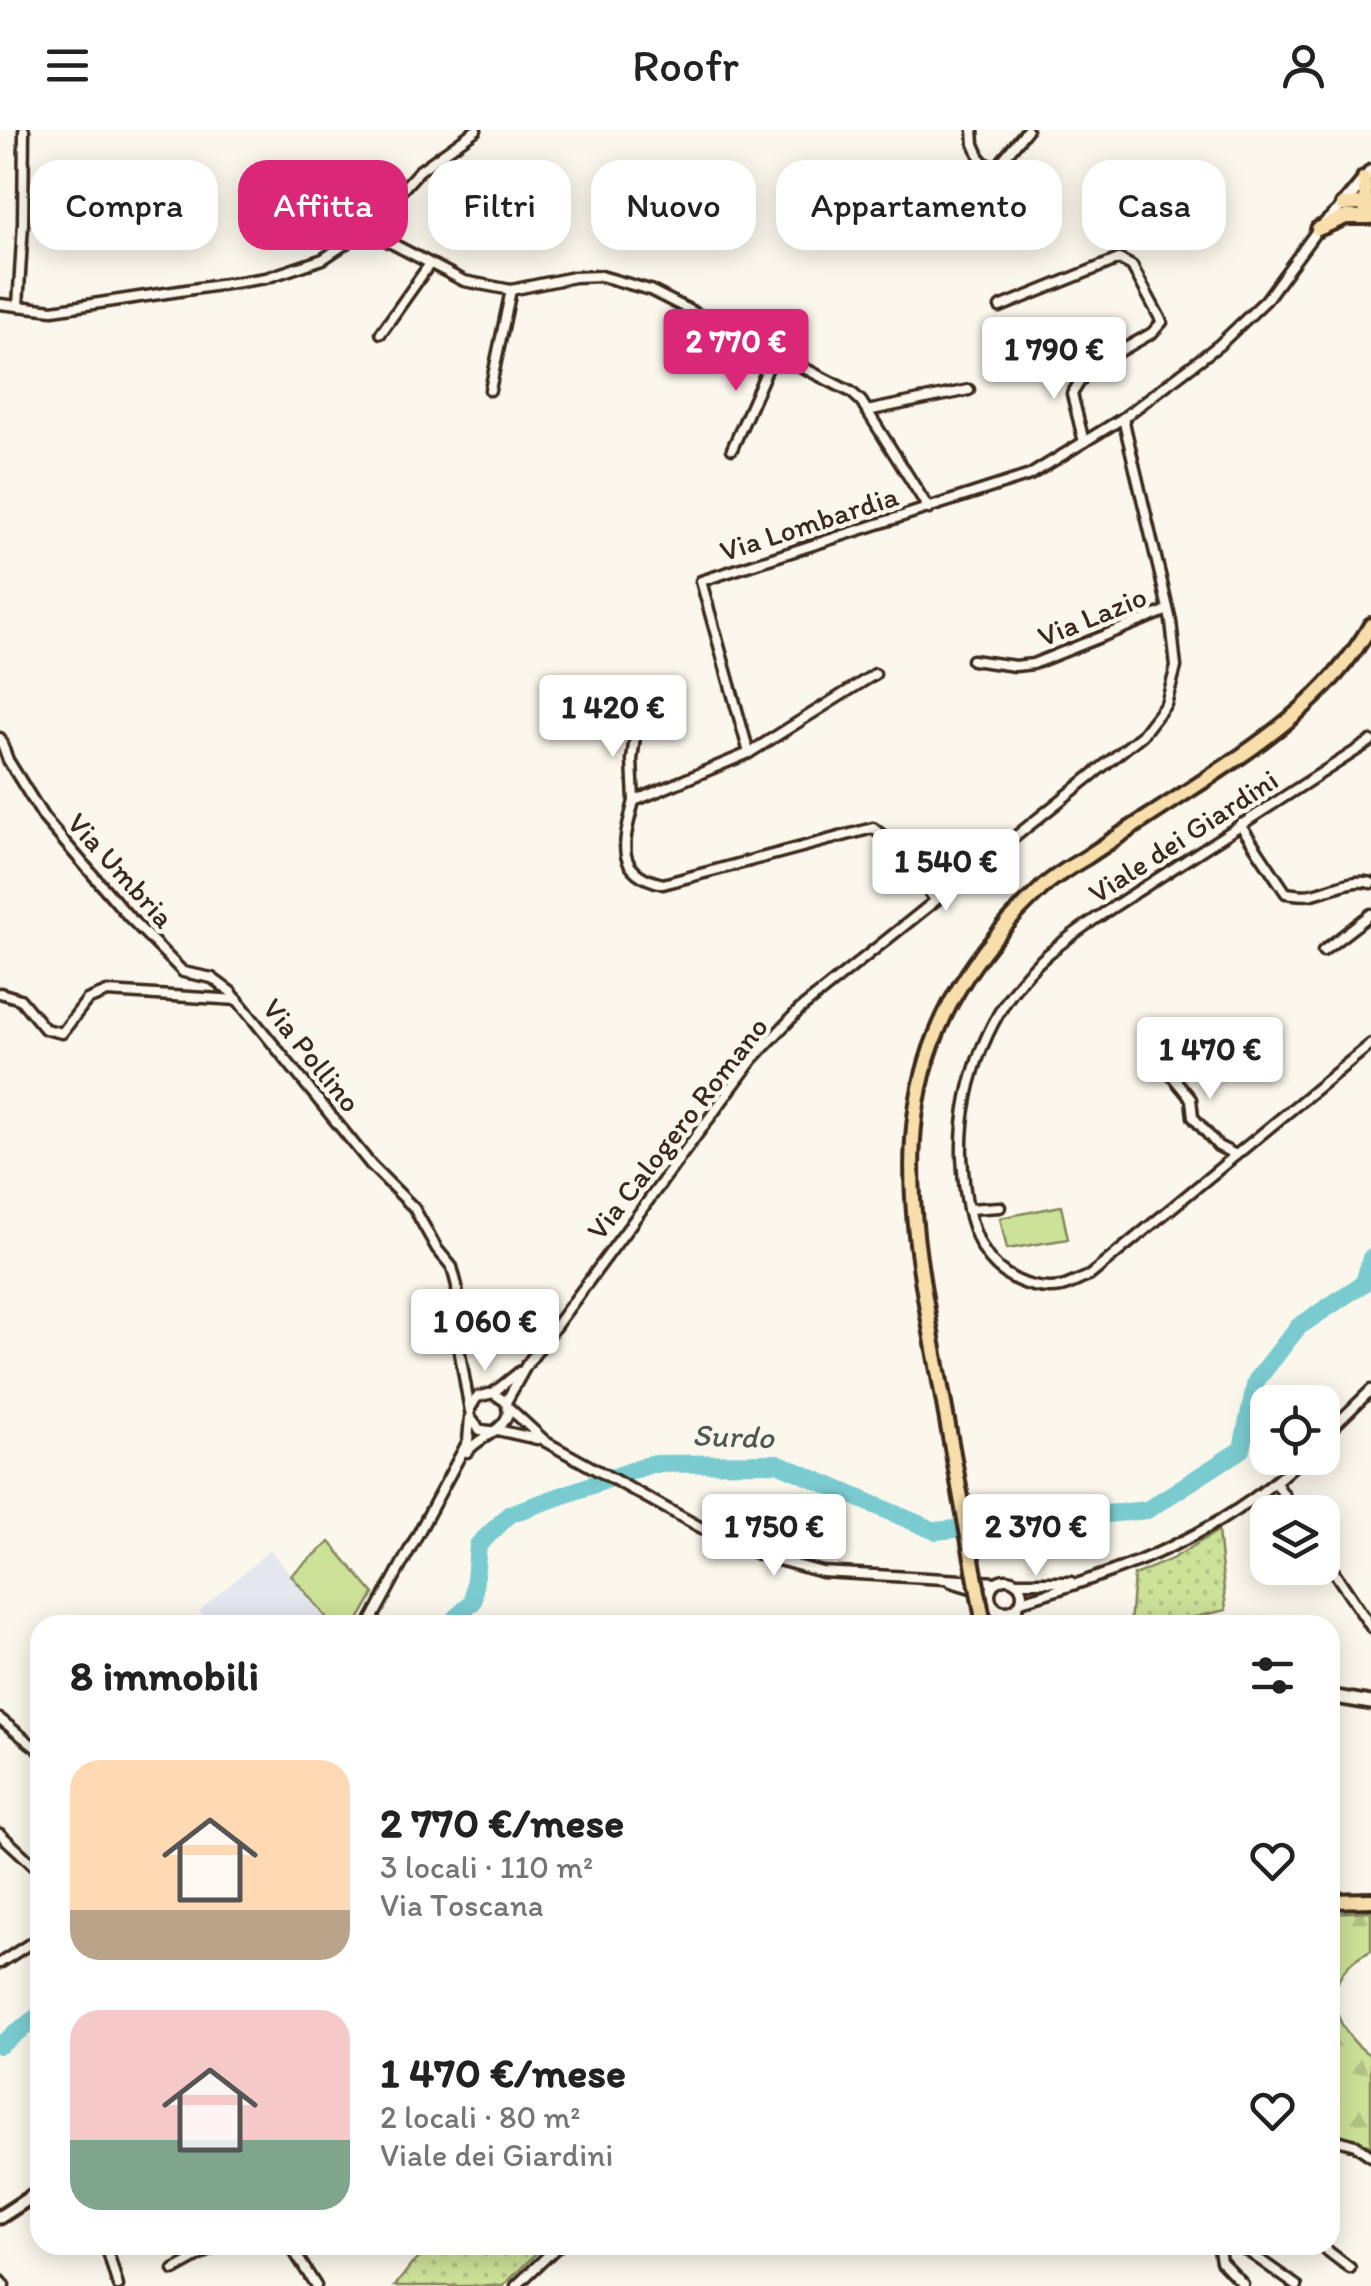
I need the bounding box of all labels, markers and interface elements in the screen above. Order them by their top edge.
icon: menu [40,38,95,93]
text: Roofr [632,38,739,92]
icon: person [1276,38,1331,93]
chip: Compra [30,160,218,250]
chip: Affitta [238,160,408,250]
chip: Filtri [428,160,571,250]
chip: Nuovo [591,160,756,250]
chip: Appartamento [776,160,1062,250]
chip: Casa [1082,160,1226,250]
pin: 2 770 € [644,309,828,394]
pin: 1 790 € [962,317,1146,402]
text: 2 770 € [686,322,786,360]
text: 1 790 € [1004,330,1104,368]
street label: Via Lombardia [715,477,903,569]
street label: Via Lazio [1032,577,1152,655]
pin: 1 420 € [521,675,705,760]
text: 1 420 € [561,688,665,726]
street label: Viale dei Giardini [1081,761,1285,911]
street label: Via Umbria [59,805,183,936]
pin: 1 540 € [854,829,1038,914]
text: 1 540 € [894,842,998,880]
street label: Via Pollino [255,990,369,1120]
street label: Via Calogero Romano [578,1009,776,1247]
pin: 1 470 € [1118,1017,1302,1102]
text: 1 470 € [1159,1030,1261,1068]
pin: 1 060 € [393,1289,577,1374]
text: 1 060 € [433,1302,537,1340]
map controls [1250,1385,1340,1585]
button: locate [1250,1385,1340,1475]
water label: Surdo [691,1416,776,1456]
pin: 1 750 € [682,1494,866,1579]
pin: 2 370 € [944,1494,1128,1579]
button: layers [1250,1495,1340,1585]
text: 1 750 € [724,1507,824,1545]
text: 2 370 € [985,1507,1087,1545]
icon: filters [1245,1648,1300,1703]
text: 8 immobili [70,1650,259,1701]
text: 2 770 €/mese [380,1797,624,1848]
icon: home [150,1800,270,1920]
icon: heart [1245,1833,1300,1888]
text: 3 locali · 110 m² [380,1848,593,1886]
text: Via Toscana [380,1886,544,1924]
text: 1 470 €/mese [380,2047,626,2098]
icon: home [150,2050,270,2170]
icon: heart [1245,2083,1300,2138]
text: 2 locali · 80 m² [380,2098,580,2136]
text: Viale dei Giardini [380,2136,613,2174]

